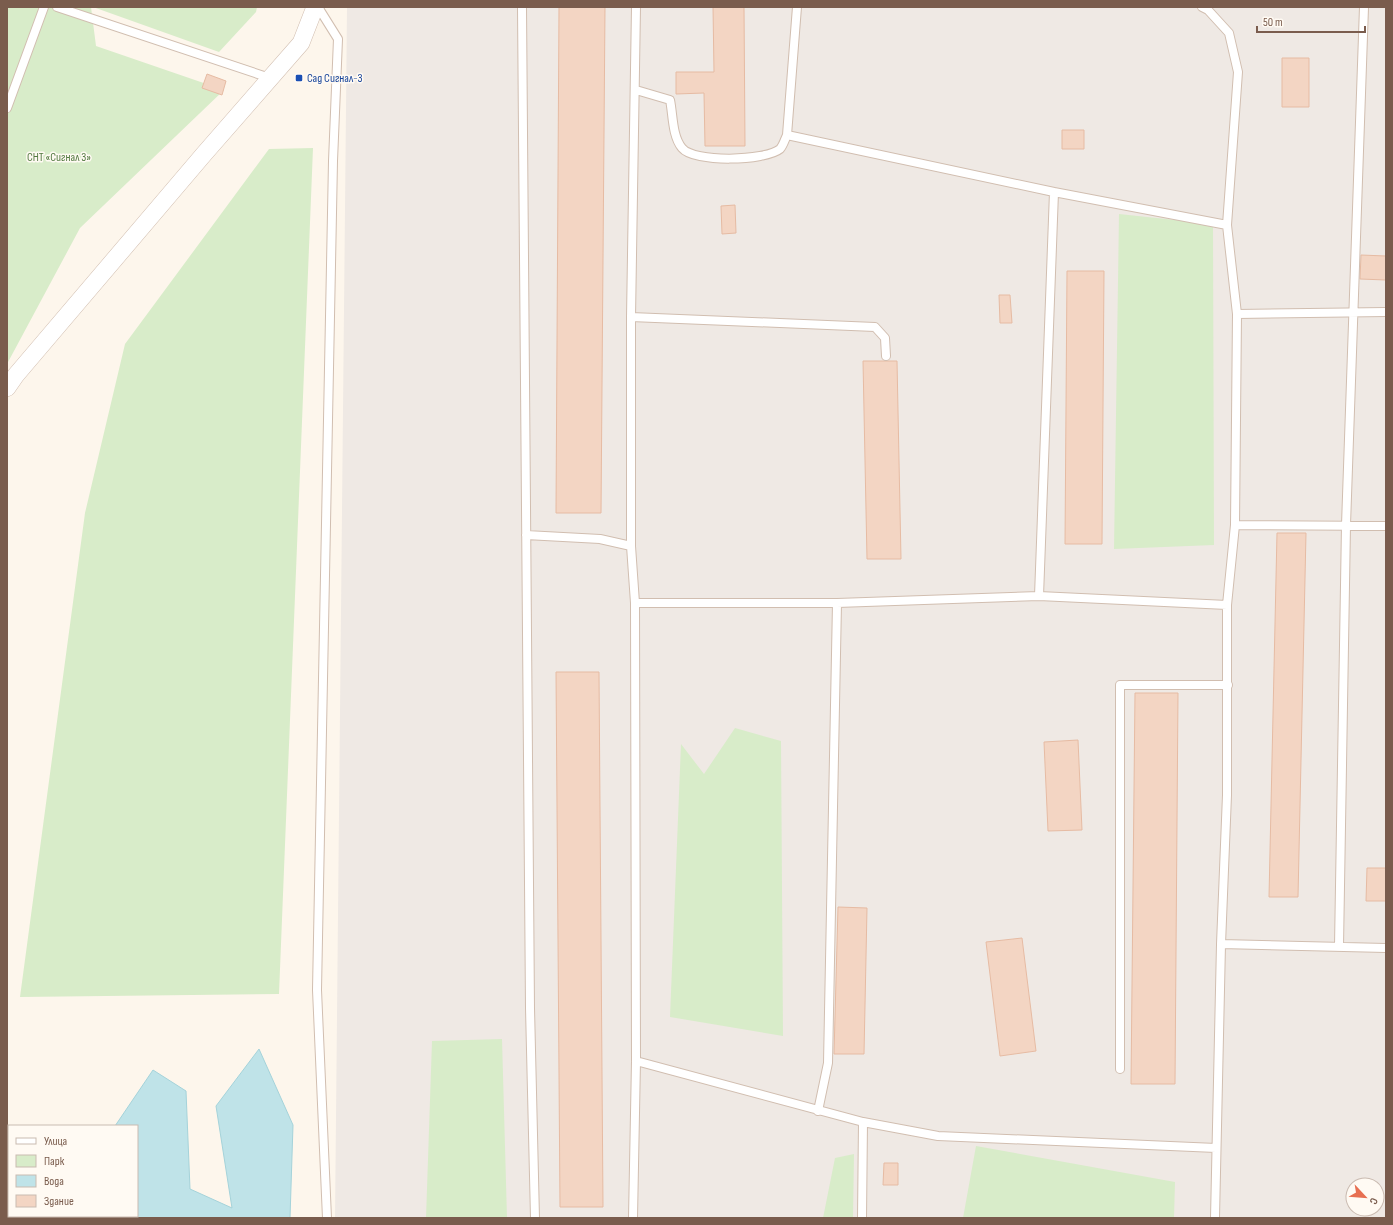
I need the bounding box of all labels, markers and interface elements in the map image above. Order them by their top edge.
scale bar [1257,8,1365,34]
text: 50 m [1263,15,1283,30]
place label: Сад Сигнал-3 [307,71,363,86]
marker: Сад Сигнал-3 [294,73,304,83]
park label: СНТ «Сигнал 3» [27,150,91,165]
legend [8,1125,138,1217]
text: Улица [44,1134,68,1149]
text: Парк [44,1154,65,1169]
text: Вода [44,1174,64,1189]
north arrow [1345,1177,1385,1217]
text: Здание [44,1194,74,1209]
text: С [1366,1196,1381,1207]

